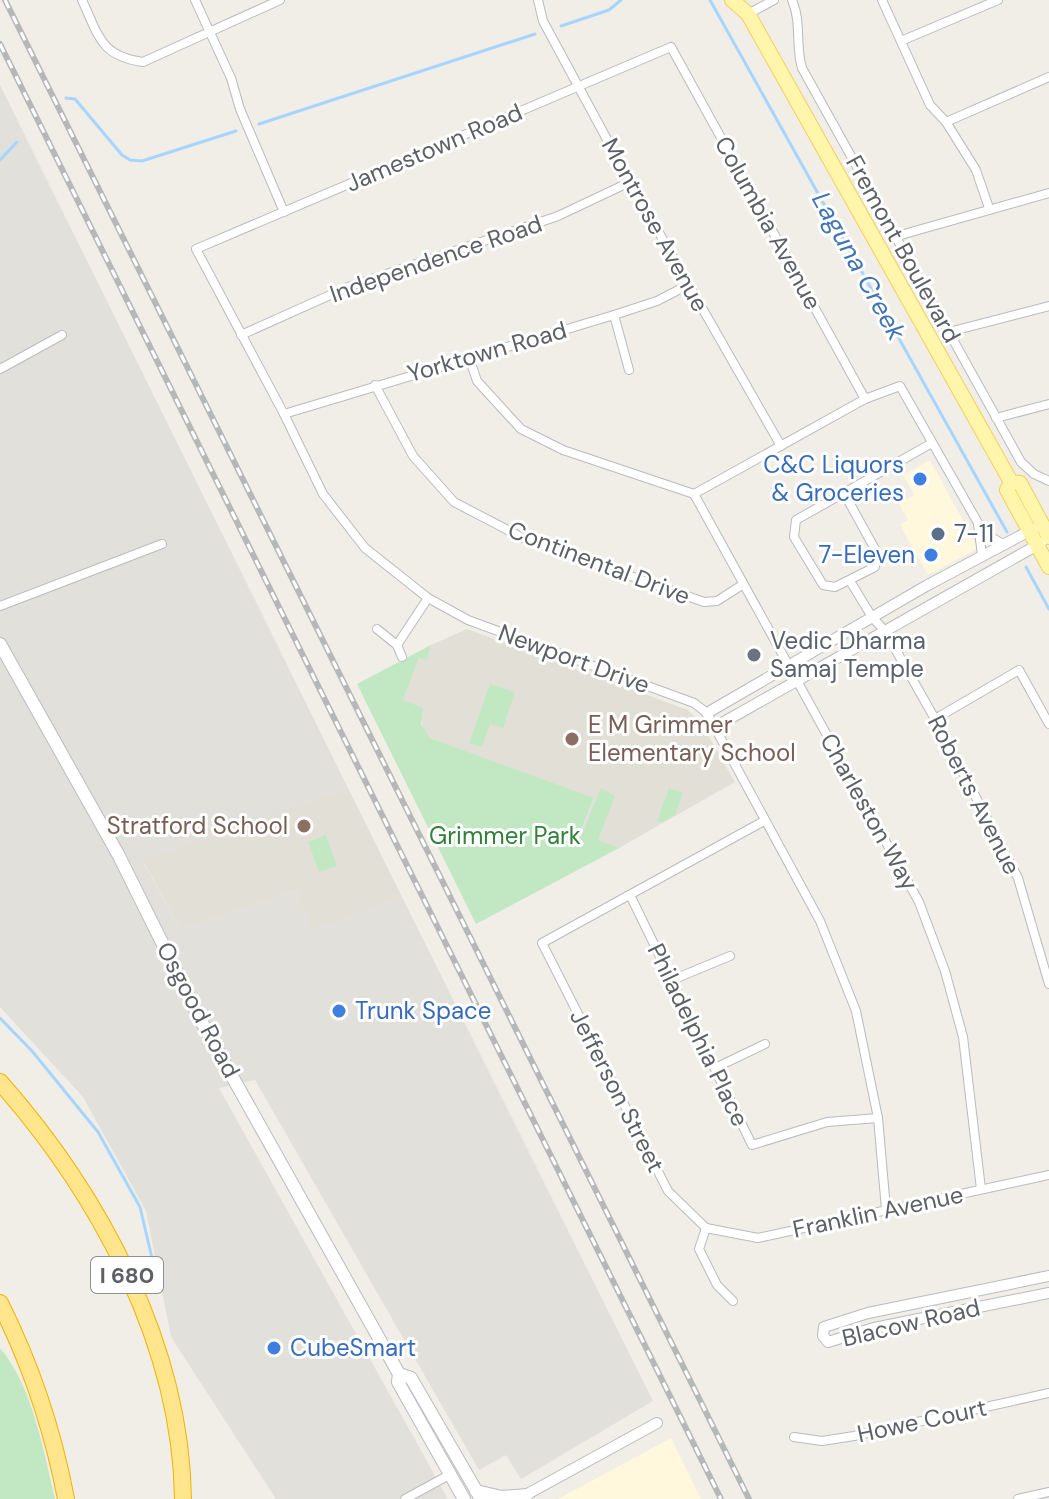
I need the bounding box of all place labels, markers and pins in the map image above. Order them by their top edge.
place label: C&C Liquors & Groceries [763,449,904,508]
marker: C&C Liquors & Groceries [911,470,929,488]
place label: 7-11 [954,518,994,549]
marker: 7-11 [929,525,947,543]
place label: 7-Eleven [818,539,915,570]
marker: 7-Eleven [922,546,940,564]
place label: Vedic Dharma Samaj Temple [770,625,926,684]
marker: Vedic Dharma Samaj Temple [745,646,763,664]
place label: E M Grimmer Elementary School [588,709,796,768]
marker: E M Grimmer Elementary School [563,730,581,748]
place label: Stratford School [107,810,288,841]
marker: Stratford School [295,817,313,835]
place label: Trunk Space [355,995,491,1026]
marker: Trunk Space [330,1002,348,1020]
place label: CubeSmart [290,1332,416,1363]
marker: CubeSmart [265,1339,283,1357]

